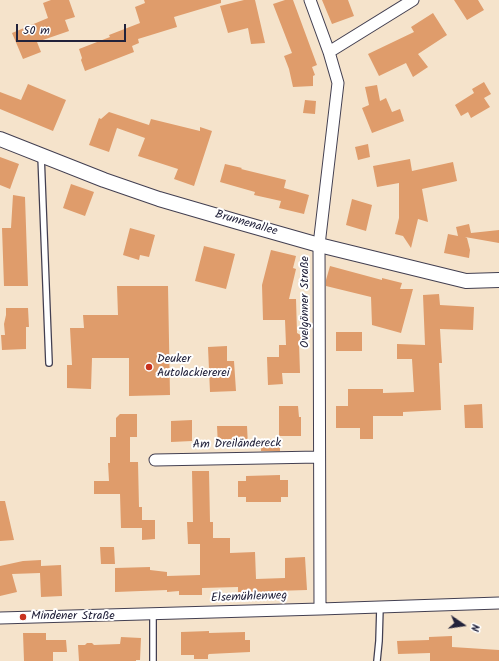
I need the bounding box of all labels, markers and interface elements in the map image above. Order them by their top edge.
scale bar [18,16,128,42]
text: 50 m [23,21,50,40]
street label: Brunnenallee [213,208,279,240]
street label: Ovelgönner Straße [299,256,313,348]
place label: Deuker Autolackiererei [157,353,230,381]
marker: Deuker Autolackiererei [144,362,154,372]
street label: Am Dreiländereck [193,437,281,453]
street label: Elsemühlenweg [211,589,287,607]
north arrow [443,605,483,645]
place label: Mindener Straße [31,610,115,624]
marker: Mindener Straße [18,612,28,622]
text: N [465,622,484,633]

